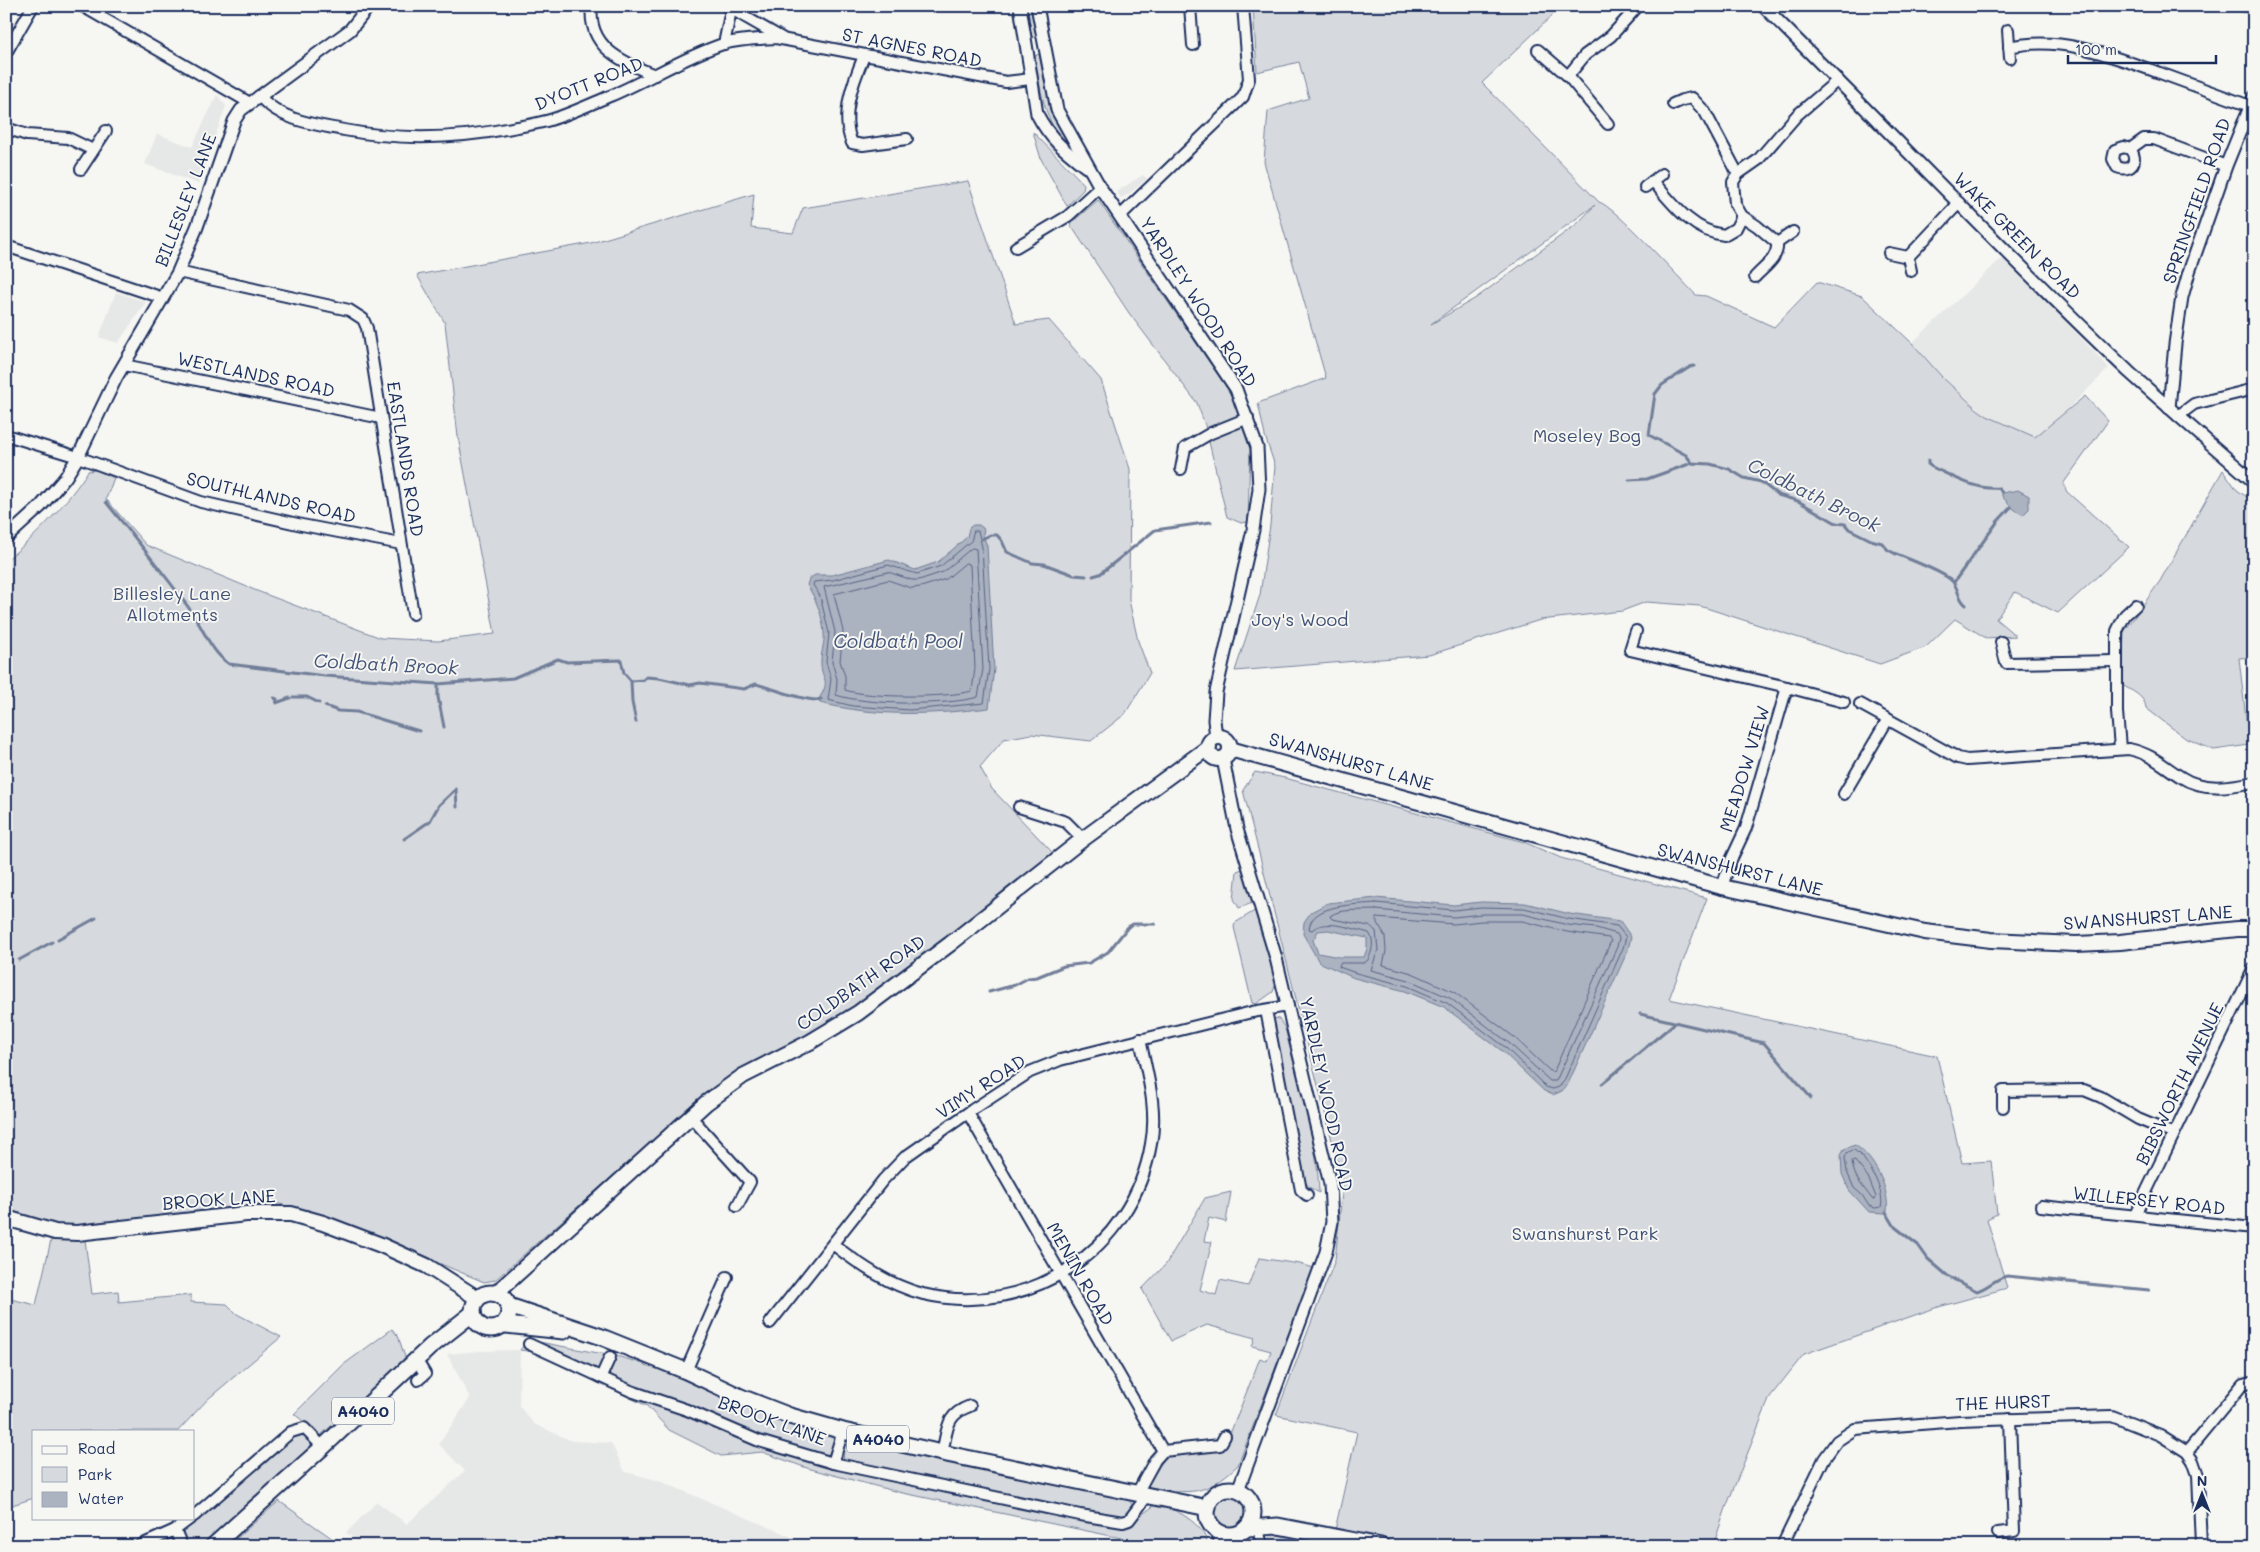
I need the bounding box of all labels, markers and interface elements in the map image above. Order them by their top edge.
street label: ST AGNES ROAD [840,22,984,72]
scale bar [2068,32,2215,64]
text: 100 m [2075,39,2117,59]
street label: DYOTT ROAD [531,50,646,116]
street label: SPRINGFIELD ROAD [2156,115,2236,287]
street label: BILLESLEY LANE [149,129,222,270]
street label: WAKE GREEN ROAD [1949,167,2086,304]
street label: YARDLEY WOOD ROAD [1135,212,1263,391]
street label: WESTLANDS ROAD [175,346,337,402]
street label: EASTLANDS ROAD [382,379,430,538]
park label: Moseley Bog [1533,423,1641,447]
water label: Coldbath Brook [1744,452,1886,538]
street label: SOUTHLANDS ROAD [184,466,358,528]
park label: Billesley Lane Allotments [113,581,231,626]
park label: Joy's Wood [1251,607,1349,631]
water label: Coldbath Pool [833,628,963,653]
water label: Coldbath Brook [313,647,460,680]
street label: MEADOW VIEW [1713,703,1775,835]
street label: SWANSHURST LANE [1266,726,1436,796]
street label: SWANSHURST LANE [1655,837,1825,901]
street label: SWANSHURST LANE [2062,899,2233,935]
street label: COLDBATH ROAD [791,929,929,1036]
street label: YARDLEY WOOD ROAD [1295,994,1359,1193]
street label: BIBSWORTH AVENUE [2129,998,2229,1169]
street label: VIMY ROAD [931,1048,1030,1124]
street label: WILLERSEY ROAD [2072,1180,2226,1220]
street label: BROOK LANE [162,1183,276,1215]
street label: MENIN ROAD [1042,1217,1120,1330]
park label: Swanshurst Park [1512,1221,1658,1245]
street label: THE HURST [1955,1388,2051,1416]
street label: BROOK LANE [715,1389,830,1451]
road number: A4040 [332,1398,394,1424]
road number: A4040 [847,1426,909,1452]
legend [32,1430,195,1520]
text: Road [78,1438,115,1458]
text: Park [78,1464,112,1484]
north arrow [2178,1470,2228,1520]
text: N [2197,1471,2207,1490]
text: Water [78,1488,124,1508]

